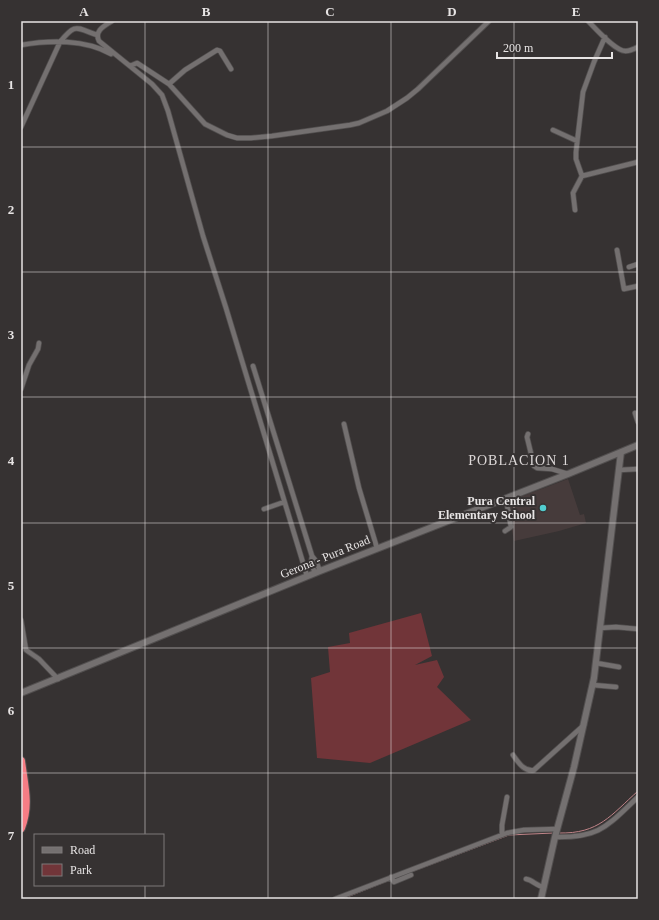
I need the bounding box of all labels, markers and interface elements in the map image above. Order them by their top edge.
text: A [79,4,89,19]
text: B [202,4,211,19]
text: C [325,4,335,19]
text: D [447,4,457,19]
text: E [572,4,580,19]
scale bar [497,34,612,60]
text: 200 m [503,41,534,55]
text: 1 [8,77,14,92]
text: 2 [8,202,14,217]
text: 3 [8,327,15,342]
text: 4 [8,453,15,468]
district label: POBLACION 1 [468,453,570,468]
place label: Pura Central Elementary School [438,494,536,522]
marker: Pura Central Elementary School [538,503,548,513]
street label: Gerona - Pura Road [278,533,372,581]
text: 5 [8,578,15,593]
text: 6 [8,703,15,718]
text: 7 [8,828,15,843]
legend [34,834,164,886]
text: Road [70,843,95,857]
text: Park [70,863,92,877]

